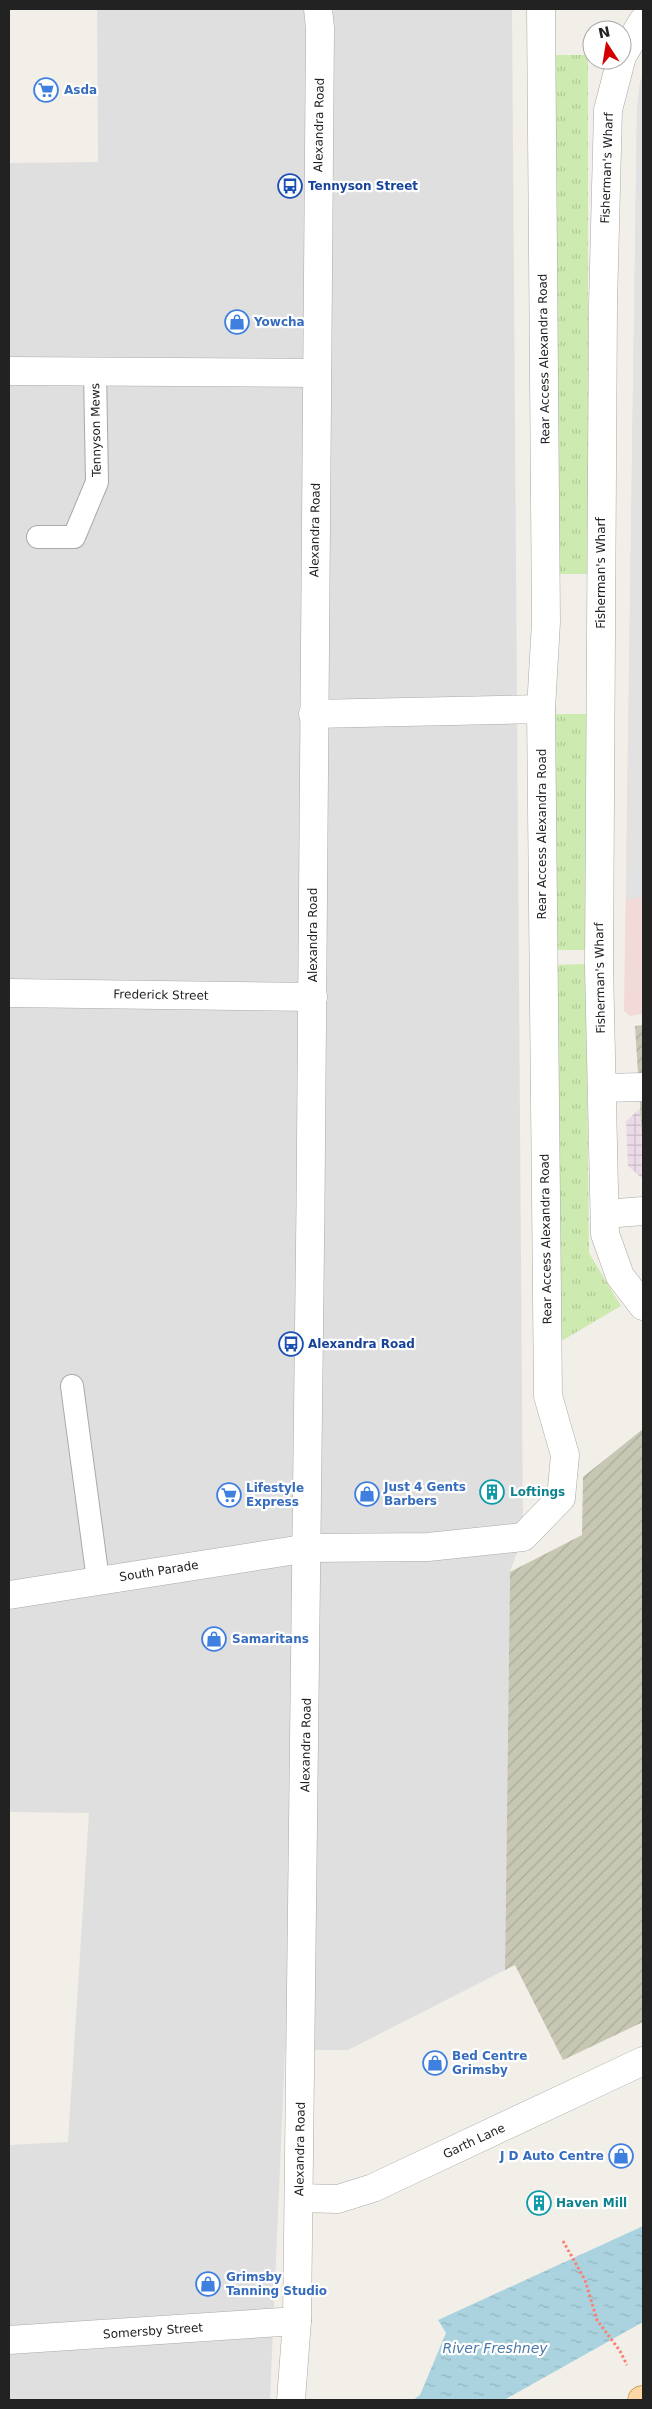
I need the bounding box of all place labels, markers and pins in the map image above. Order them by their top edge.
supermarket icon: Asda [33,77,59,103]
place label: Asda [64,83,97,97]
bus stop icon: Tennyson Street [277,173,303,199]
place label: Tennyson Street [308,179,418,193]
shop icon: Yowcha [224,309,250,335]
place label: Yowcha [253,315,305,329]
bus stop icon: Alexandra Road [278,1331,304,1357]
place label: Alexandra Road [308,1337,415,1351]
building icon: Loftings [479,1479,505,1505]
place label: Just 4 Gents Barbers [383,1480,466,1508]
place label: Lifestyle Express [246,1481,304,1509]
shop icon: Just 4 Gents Barbers [354,1481,380,1507]
supermarket icon: Lifestyle Express [216,1482,242,1508]
place label: Loftings [510,1485,565,1499]
shop icon: Samaritans [201,1626,227,1652]
place label: Samaritans [232,1632,309,1646]
place label: Bed Centre Grimsby [452,2049,527,2077]
shop icon: Bed Centre Grimsby [422,2050,448,2076]
shop icon: J D Auto Centre [608,2143,634,2169]
place label: J D Auto Centre [499,2149,604,2163]
building icon: Haven Mill [526,2190,552,2216]
place label: Haven Mill [556,2196,627,2210]
place label: Grimsby Tanning Studio [226,2270,327,2298]
shop icon: Grimsby Tanning Studio [195,2271,221,2297]

